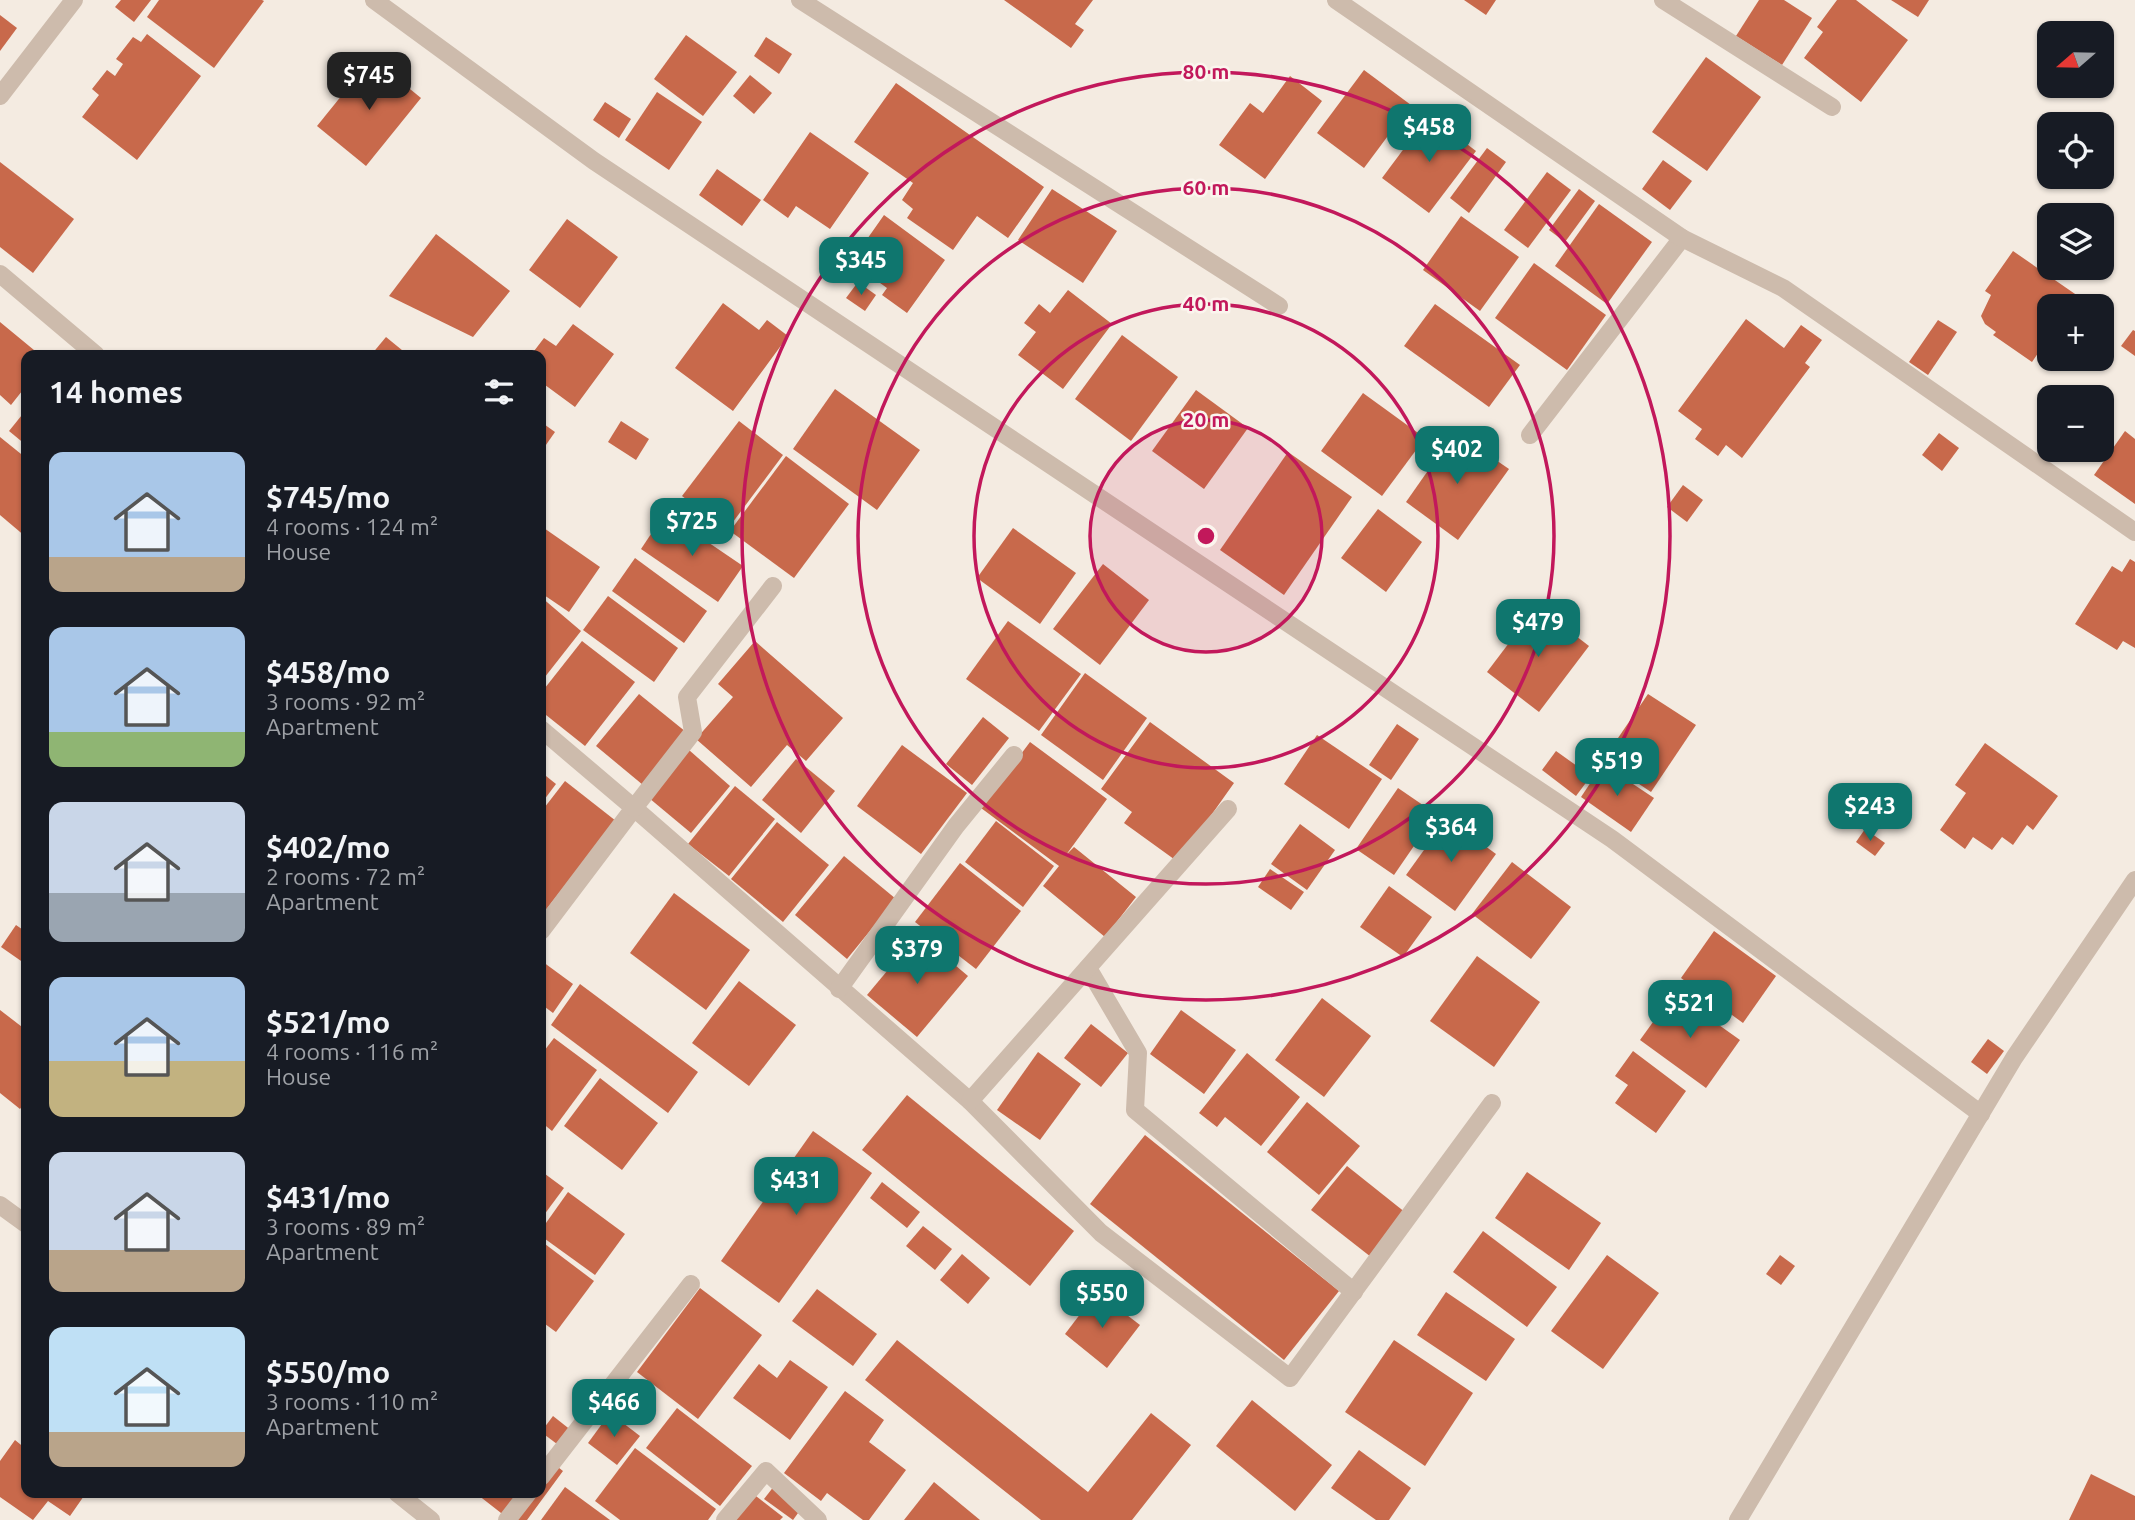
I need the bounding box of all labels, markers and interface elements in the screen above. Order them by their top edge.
north arrow [2037,21,2114,98]
map controls [2037,21,2114,462]
pin: $745 [328,52,410,112]
text: 80 m [1183,59,1229,83]
text: $745 [343,62,395,87]
pin: $458 [1388,104,1470,164]
button: locate [2037,112,2114,189]
text: $458 [1403,114,1455,139]
text: 60 m [1183,175,1229,199]
button: layers [2037,203,2114,280]
pin: $345 [820,238,902,297]
text: $345 [835,247,887,272]
text: 40 m [1183,291,1229,315]
button: + [2037,294,2114,371]
icon: filters [480,373,518,411]
text: 14 homes [49,375,183,409]
button: − [2037,385,2114,462]
text: 20 m [1183,407,1229,431]
pin: $402 [1416,426,1498,486]
text: $402 [1431,436,1483,461]
icon: home [105,480,189,564]
text: $745/mo [266,480,390,514]
pin: $725 [651,498,733,558]
text: $725 [666,508,718,533]
text: 4 rooms · 124 m² [266,514,438,539]
centre of rings [1194,524,1218,548]
text: House [266,539,331,564]
pin: $479 [1497,600,1579,659]
text: $479 [1512,609,1564,634]
icon: home [105,655,189,739]
text: $458/mo [266,655,390,689]
text: 3 rooms · 92 m² [266,689,425,714]
text: Apartment [266,714,379,739]
pin: $519 [1576,738,1658,798]
text: $519 [1591,748,1643,773]
pin: $243 [1829,784,1911,843]
text: $243 [1844,793,1896,818]
pin: $364 [1410,804,1492,864]
text: $364 [1425,814,1477,839]
icon: home [105,830,189,914]
text: $402/mo [266,830,390,864]
text: 2 rooms · 72 m² [266,864,425,889]
text: Apartment [266,889,379,914]
pin: $379 [876,926,958,986]
text: $379 [891,936,943,961]
pin: $521 [1649,981,1731,1040]
text: $521 [1664,990,1716,1015]
icon: home [105,1005,189,1089]
text: $521/mo [266,1005,390,1039]
text: 4 rooms · 116 m² [266,1039,438,1064]
text: House [266,1064,331,1089]
pin: $431 [755,1158,837,1217]
text: $431 [770,1167,822,1192]
icon: home [105,1180,189,1264]
text: $431/mo [266,1180,390,1214]
text: 3 rooms · 89 m² [266,1214,425,1239]
text: Apartment [266,1239,379,1264]
pin: $550 [1061,1270,1143,1330]
text: $550 [1076,1280,1128,1305]
icon: home [105,1355,189,1439]
text: $550/mo [266,1355,390,1389]
pin: $466 [573,1380,655,1439]
text: 3 rooms · 110 m² [266,1389,438,1414]
text: $466 [588,1389,640,1414]
text: Apartment [266,1414,379,1439]

